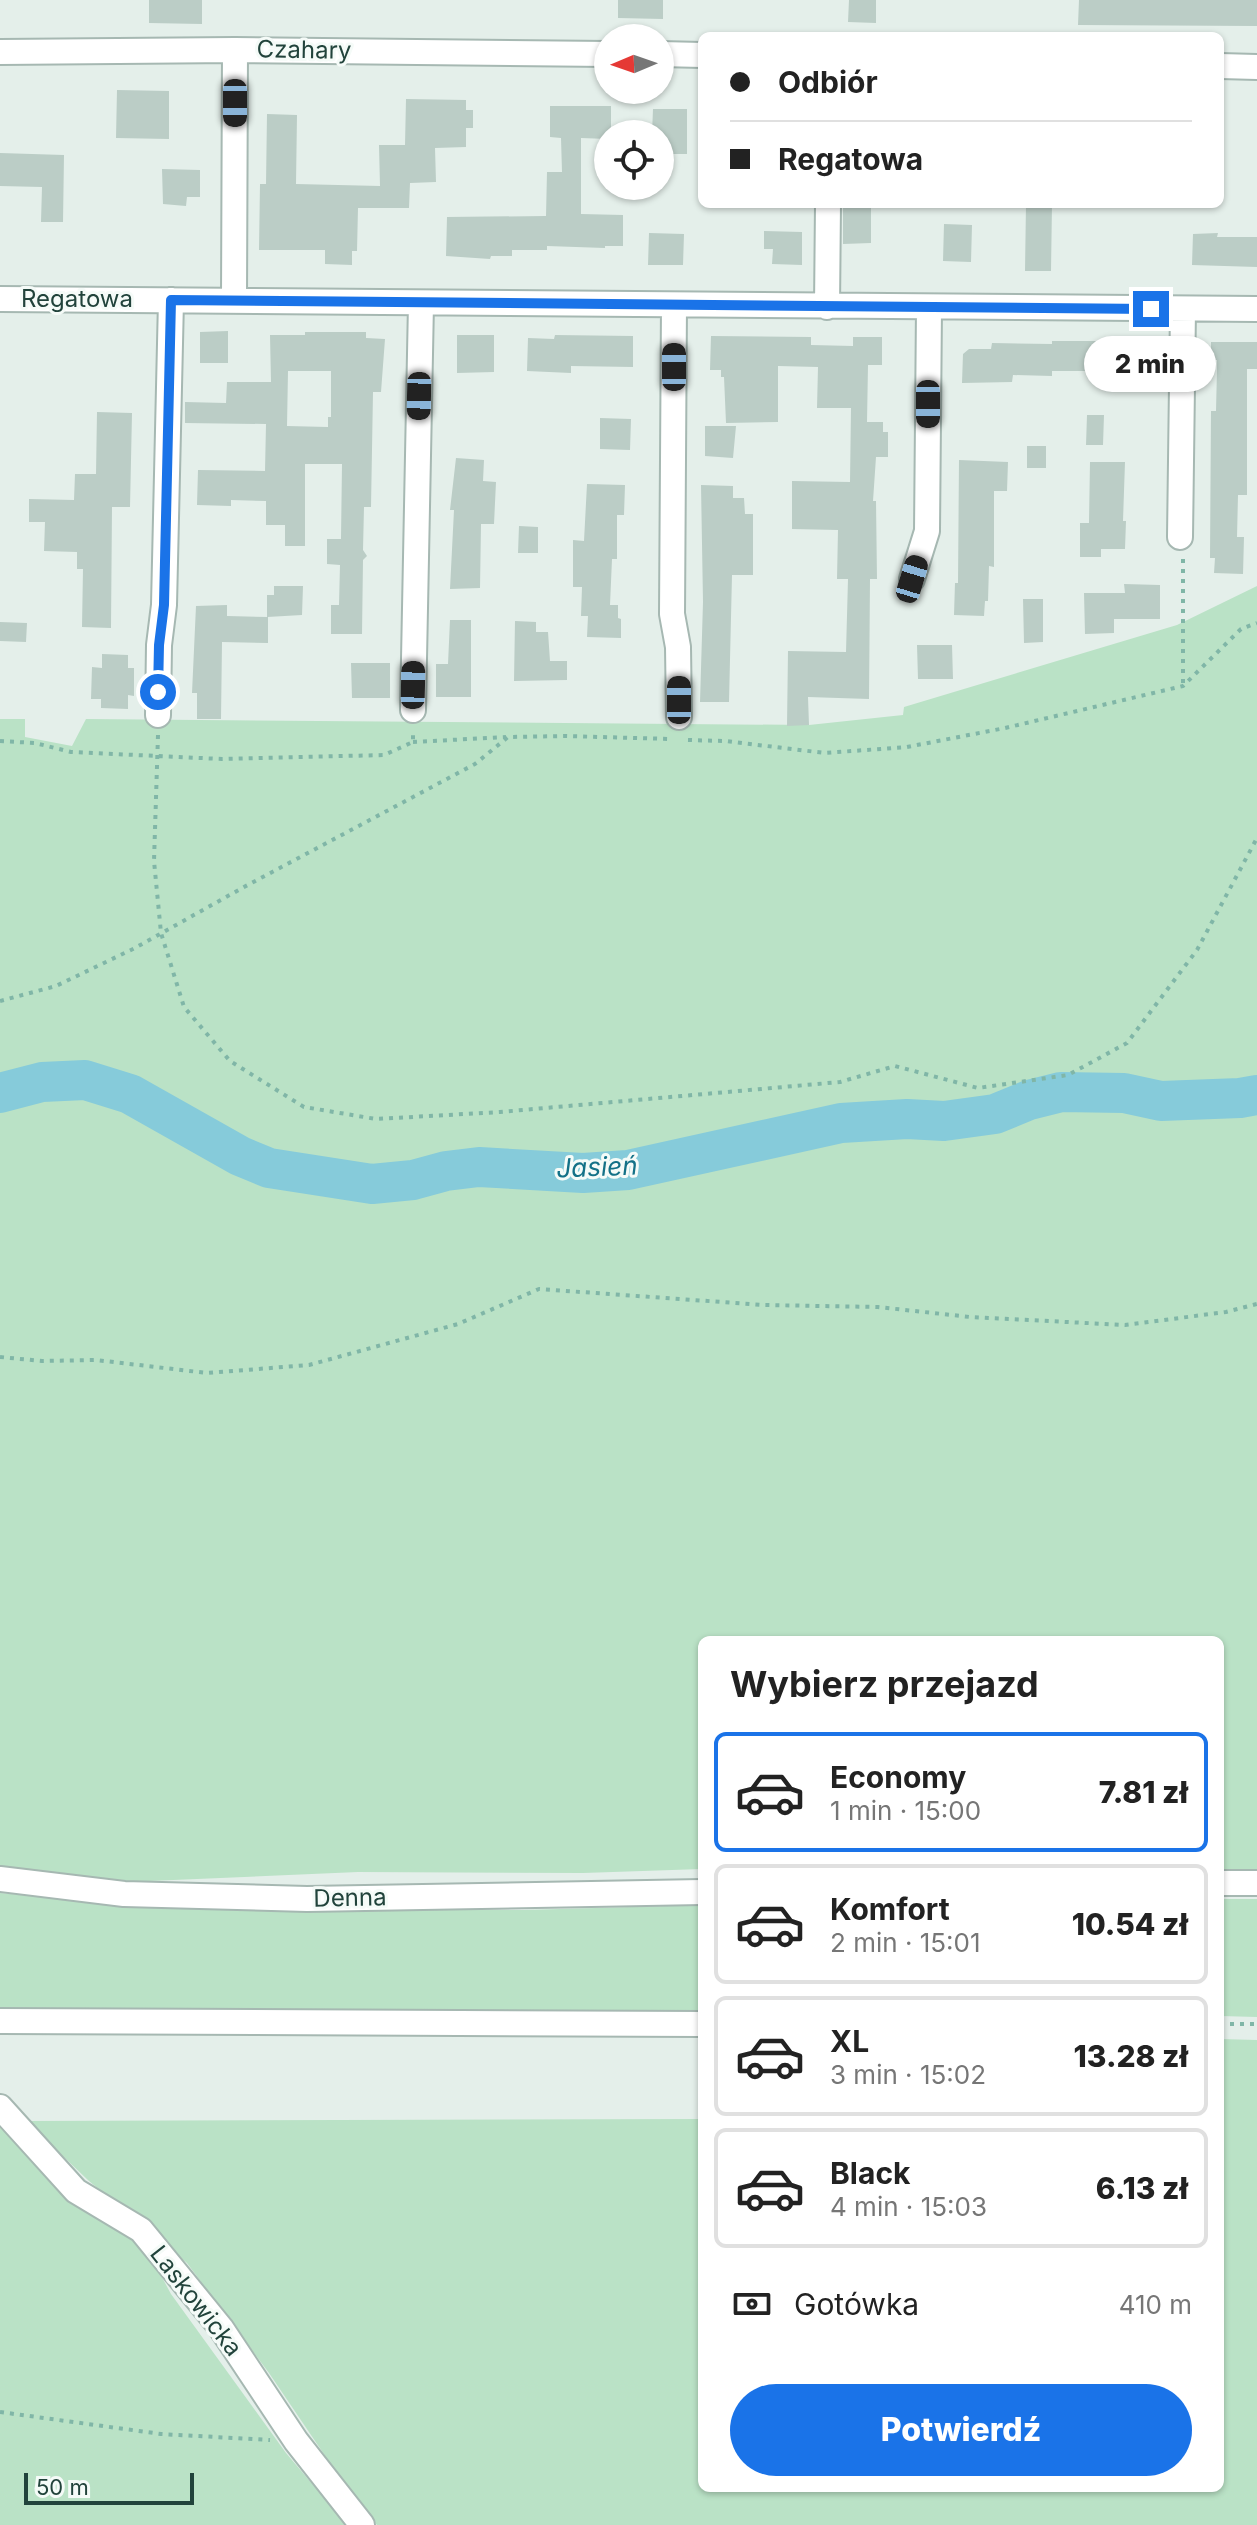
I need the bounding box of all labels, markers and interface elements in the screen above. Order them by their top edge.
north arrow [594,24,674,104]
map controls [594,24,674,200]
street label: Czahary [256,34,352,65]
text: Odbiór [778,64,878,100]
car [223,79,247,127]
button: locate [594,120,674,200]
text: Regatowa [778,141,923,177]
street label: Regatowa [21,284,133,313]
route end [1133,291,1169,327]
callout: 2 min [1085,337,1217,393]
car [662,343,686,391]
text: 2 min [1115,348,1185,379]
car [407,372,431,420]
car [916,380,940,428]
car [894,553,930,605]
car [401,661,425,709]
route start [140,674,176,710]
car [667,676,691,724]
water label: Jasień [556,1150,638,1183]
text: Wybierz przejazd [730,1662,1039,1706]
icon: car [734,1756,806,1828]
text: Economy [830,1759,966,1795]
text: 7.81 zł [1099,1774,1188,1810]
text: 1 min · 15:00 [830,1795,981,1826]
street label: Denna [313,1882,387,1913]
icon: car [734,1888,806,1960]
text: Komfort [830,1891,950,1927]
text: 10.54 zł [1072,1906,1188,1942]
text: 2 min · 15:01 [830,1927,981,1958]
icon: car [734,2020,806,2092]
text: XL [830,2023,869,2059]
text: 13.28 zł [1074,2038,1188,2074]
text: 3 min · 15:02 [830,2059,986,2090]
icon: car [734,2152,806,2224]
text: Black [830,2155,910,2191]
text: 6.13 zł [1096,2170,1188,2206]
text: 4 min · 15:03 [830,2191,987,2222]
street label: Laskowicka [144,2240,248,2362]
icon: cash [730,2282,774,2326]
text: Gotówka [794,2286,919,2322]
text: 410 m [1119,2289,1192,2320]
button: Potwierdź [730,2384,1192,2476]
scale bar [24,2469,194,2505]
text: 50 m [36,2474,89,2500]

